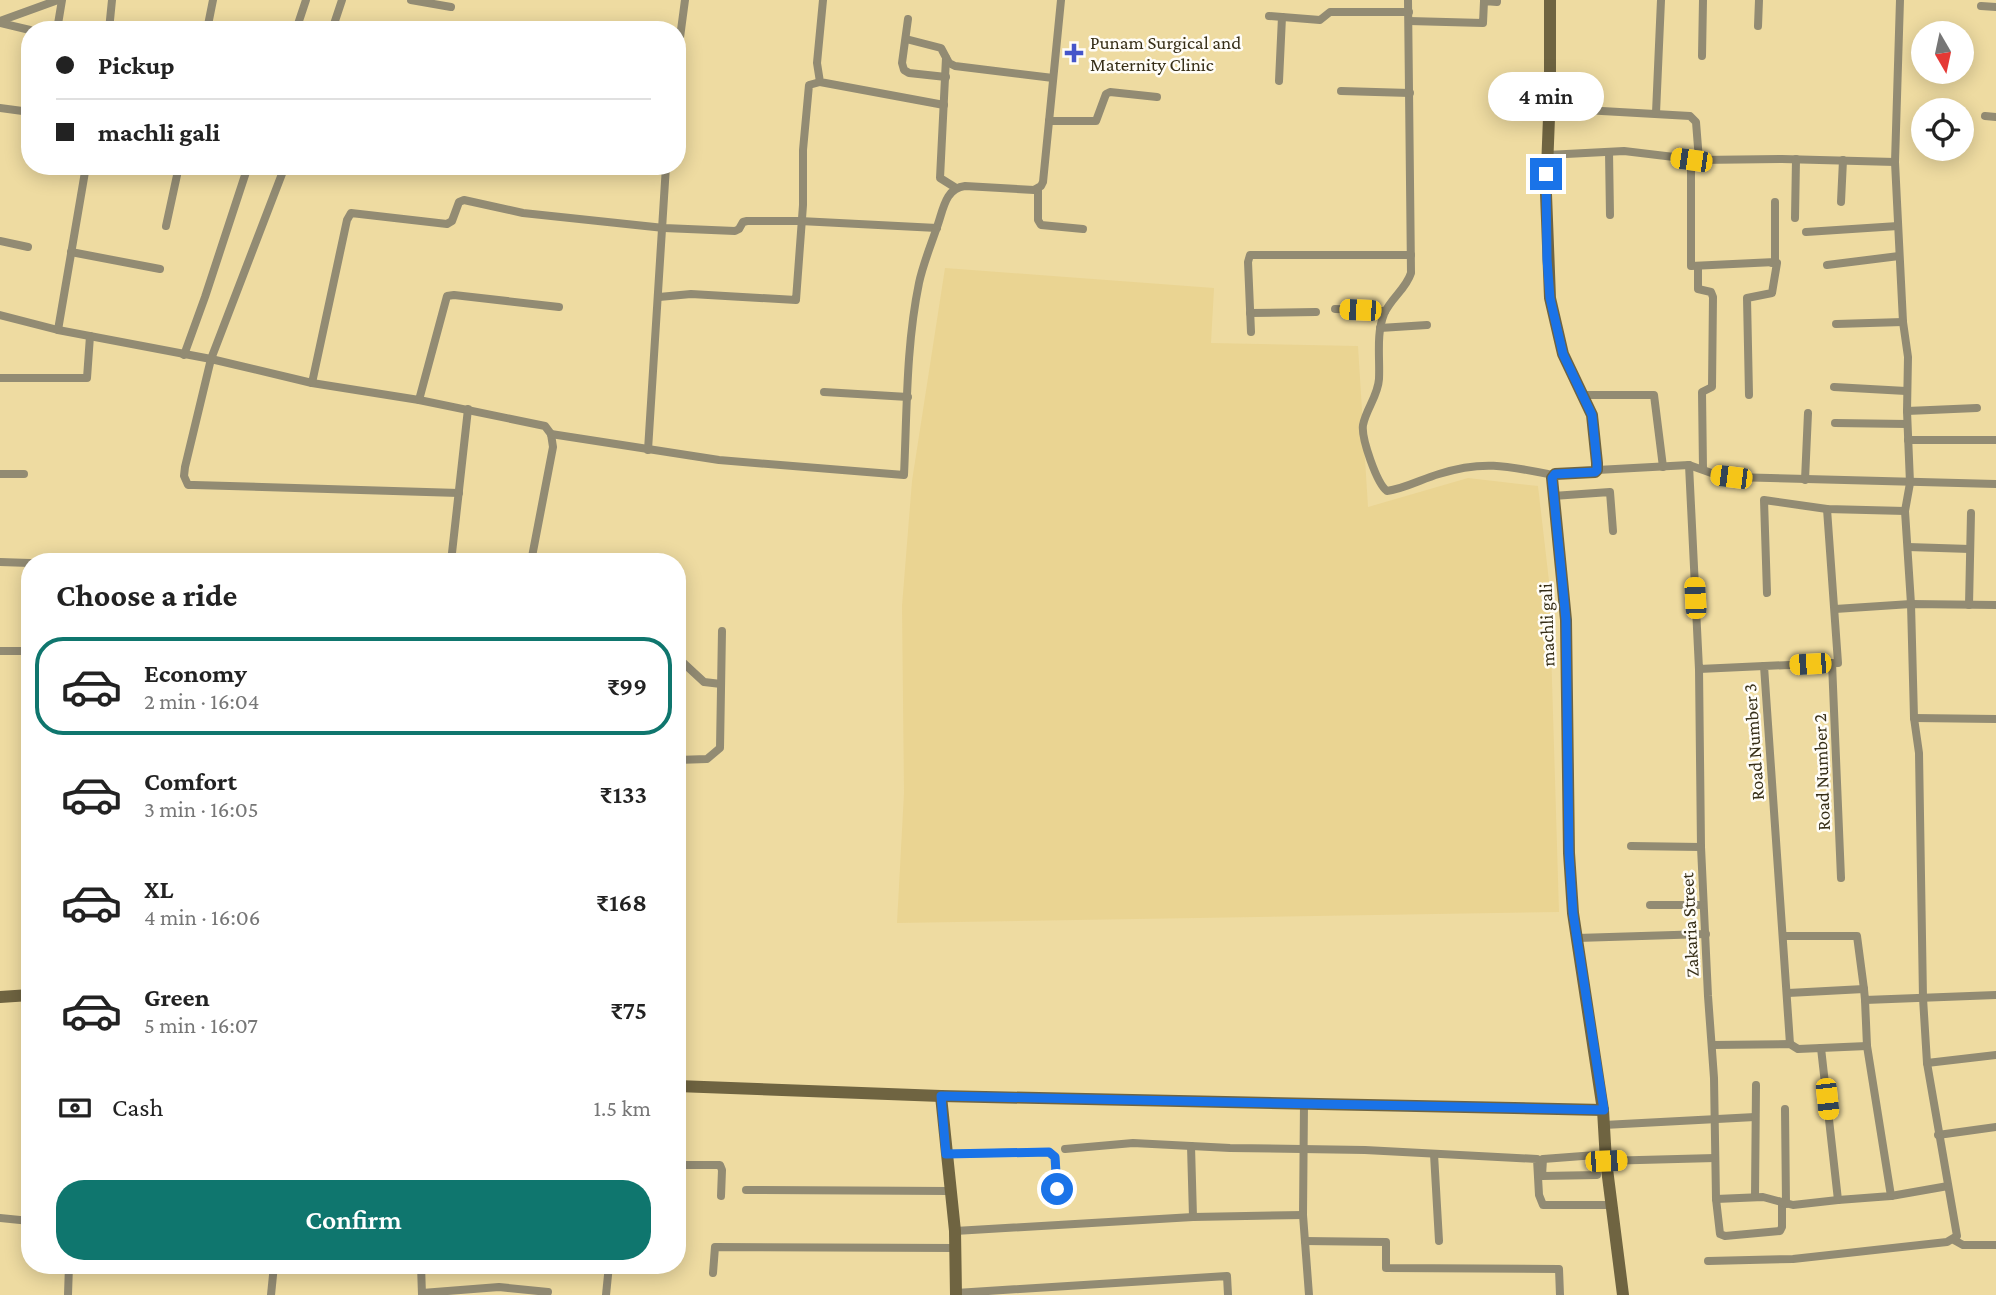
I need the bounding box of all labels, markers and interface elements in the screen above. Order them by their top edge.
north arrow [1911,21,1974,84]
map controls [1911,21,1974,161]
place label: Punam Surgical and Maternity Clinic [1090,32,1241,75]
marker: Punam Surgical and Maternity Clinic [1064,43,1084,63]
text: Pickup [98,51,175,80]
callout: 4 min [1488,72,1604,122]
text: 4 min [1519,83,1573,109]
button: locate [1911,98,1974,161]
text: machli gali [98,118,220,147]
car [1669,147,1714,173]
route end [1530,158,1562,190]
car [1339,299,1382,321]
car [1709,464,1754,490]
car [1684,576,1707,620]
text: Choose a ride [56,577,237,613]
street label: machli gali [1535,583,1558,667]
car [1789,652,1832,676]
icon: car [60,655,123,718]
text: Economy [144,659,247,688]
text: ₹99 [607,672,647,701]
street label: Road Number 3 [1739,683,1768,801]
text: 2 min · 16:04 [144,688,260,714]
street label: Road Number 2 [1809,713,1834,831]
icon: car [60,763,123,826]
text: Comfort [144,767,237,796]
text: ₹133 [600,780,647,809]
text: 3 min · 16:05 [144,796,259,822]
icon: car [60,871,123,934]
street label: Zakaria Street [1676,871,1703,978]
text: XL [144,875,173,904]
text: ₹168 [596,888,647,917]
text: 4 min · 16:06 [144,904,260,930]
icon: car [60,979,123,1042]
text: Green [144,983,210,1012]
text: ₹75 [610,996,647,1025]
text: 5 min · 16:07 [144,1012,258,1038]
car [1815,1077,1840,1121]
icon: cash [56,1089,94,1127]
text: Cash [112,1093,163,1122]
text: 1.5 km [593,1095,651,1121]
car [1585,1150,1628,1172]
route start [1041,1173,1073,1205]
button: Confirm [56,1180,651,1260]

